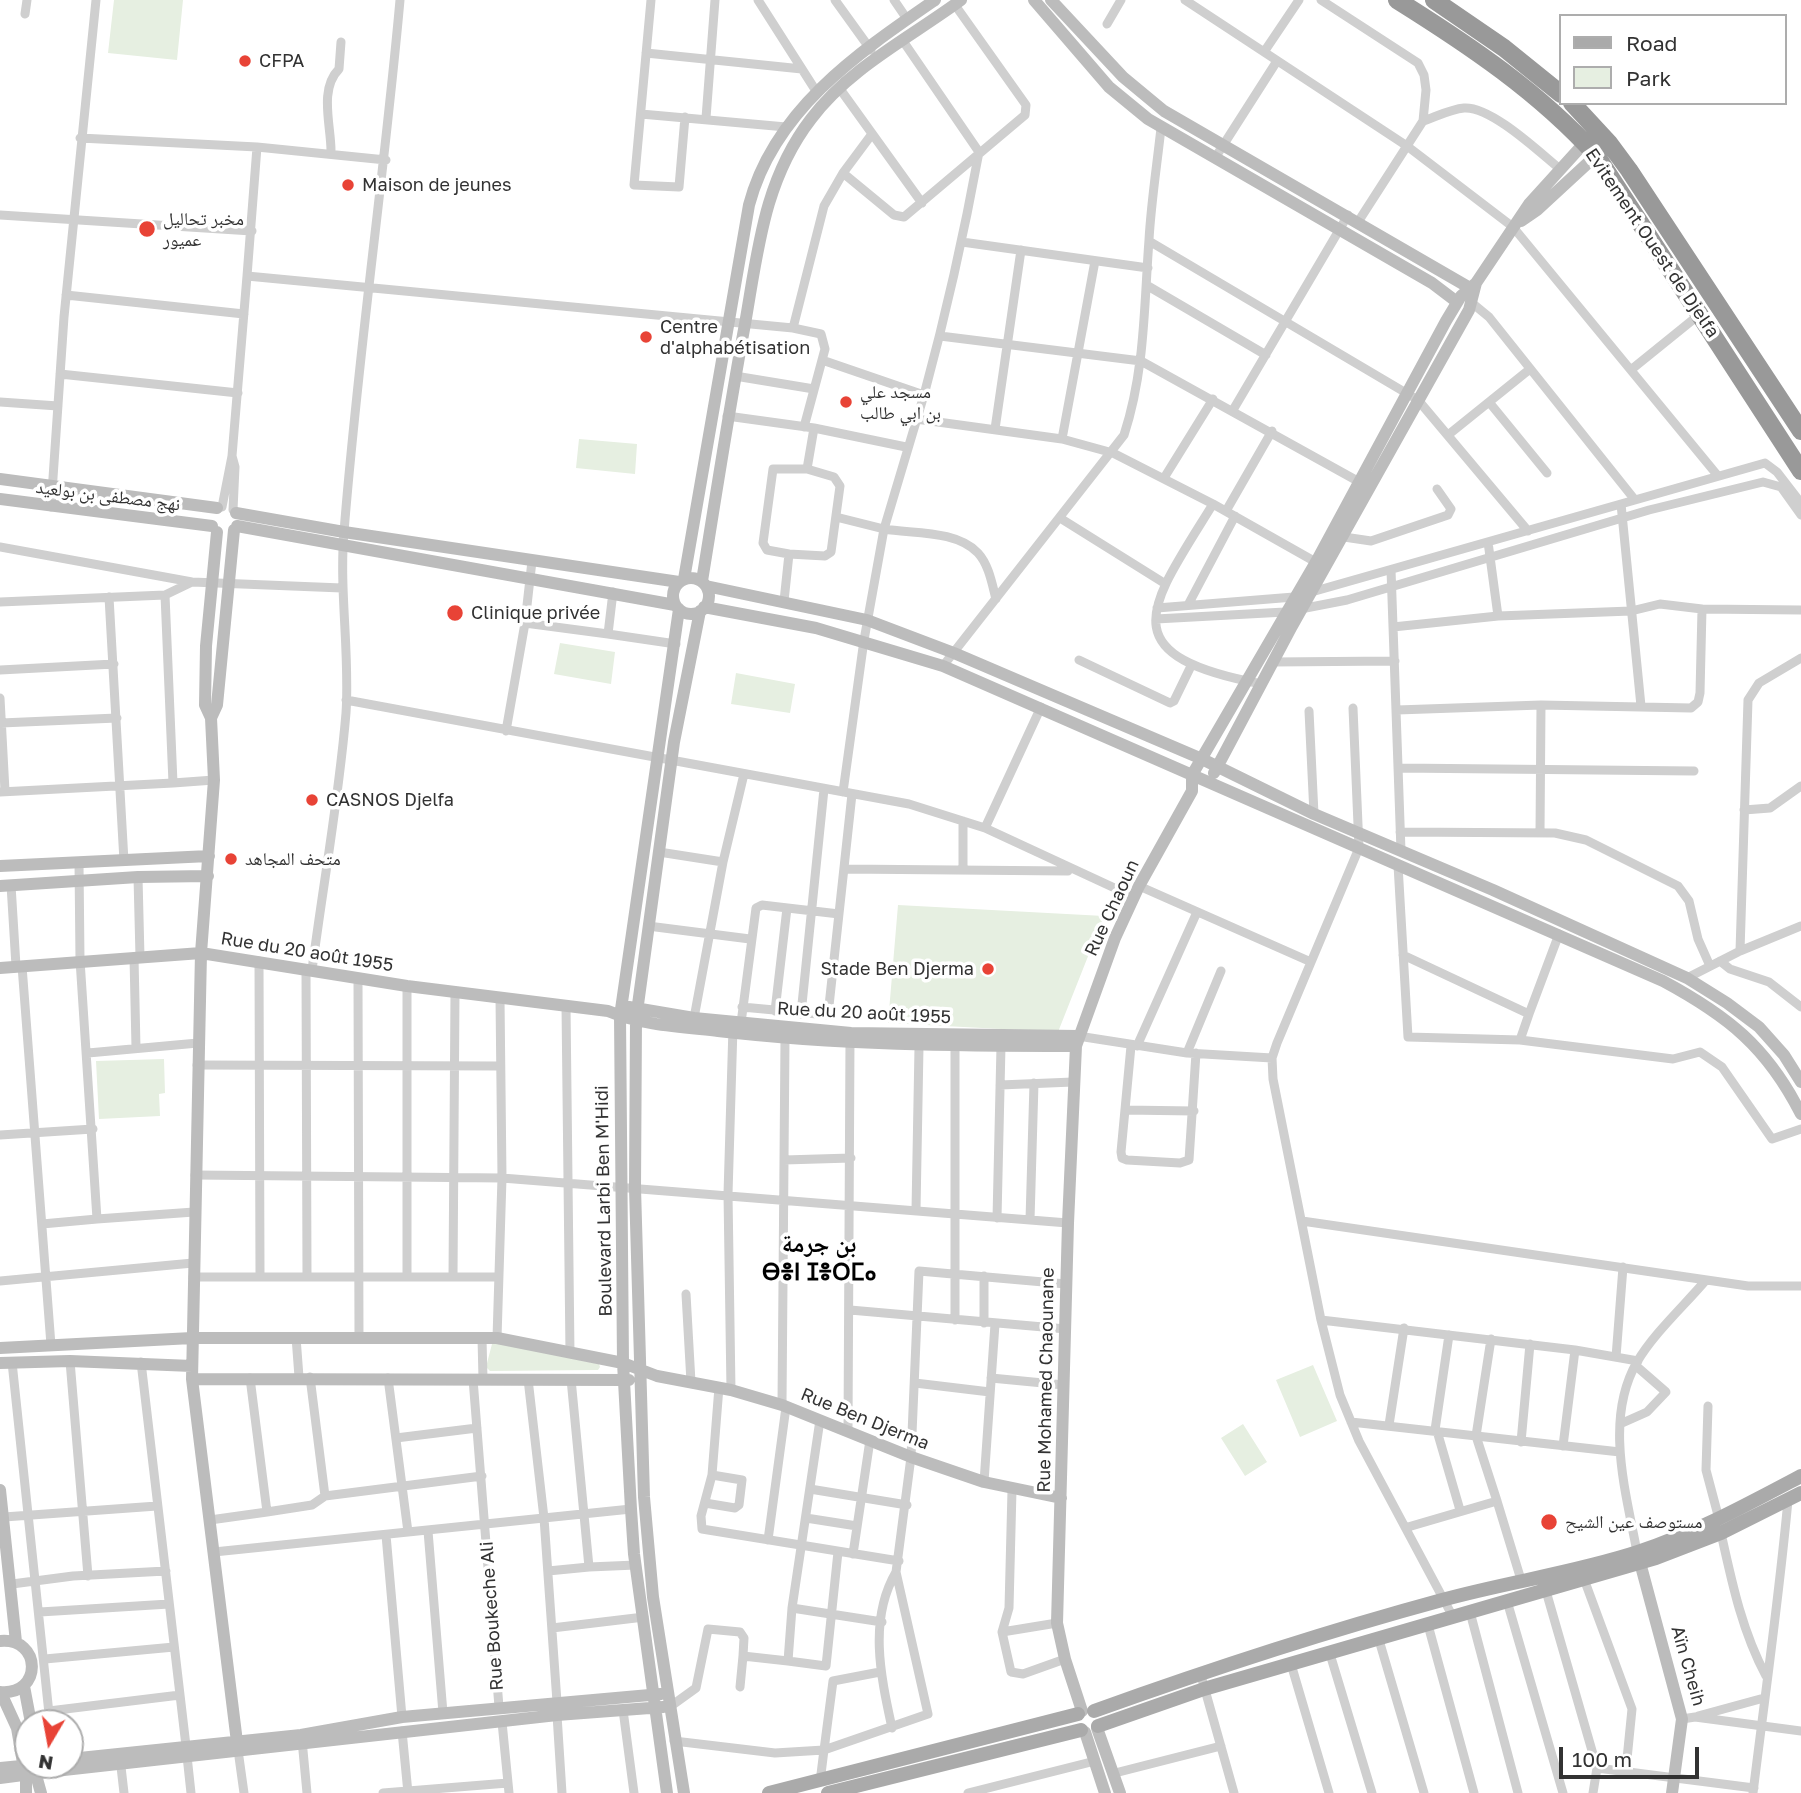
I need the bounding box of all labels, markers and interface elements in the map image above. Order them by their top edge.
legend [1560,14,1787,105]
text: Road [1626,30,1677,56]
place label: CFPA [259,50,304,72]
marker: CFPA [237,53,253,69]
text: Park [1626,65,1671,91]
street label: Evitement Ouest de Djelfa [1580,144,1724,342]
place label: Maison de jeunes [362,174,512,196]
marker: Maison de jeunes [340,177,356,193]
place label: مخبر تحاليل عميور [163,208,244,250]
marker: مخبر تحاليل عميور [137,219,157,239]
place label: Centre d'alphabétisation [660,316,810,358]
marker: Centre d'alphabétisation [638,329,654,345]
place label: مسجد علي بن ابي طالب [860,381,941,424]
marker: مسجد علي بن ابي طالب [838,394,854,410]
street label: نهج مصطفى بن بولعيد [35,476,181,516]
place label: Clinique privée [471,602,600,624]
marker: Clinique privée [445,603,465,623]
place label: CASNOS Djelfa [326,789,454,811]
marker: CASNOS Djelfa [304,792,320,808]
place label: متحف المجاهد [245,848,341,870]
marker: متحف المجاهد [223,851,239,867]
street label: Rue Chaoun [1080,856,1144,960]
street label: Rue du 20 août 1955 [219,928,395,976]
place label: Stade Ben Djerma [820,958,974,980]
marker: Stade Ben Djerma [980,961,996,977]
street label: Rue du 20 août 1955 [776,998,952,1028]
street label: Boulevard Larbi Ben M'Hidi [591,1085,617,1317]
district label: بن جرمة ⴱⴻⵏ ⵊⴻⵔⵎⴰ [762,1230,876,1286]
street label: Rue Mohamed Chaounane [1033,1267,1059,1493]
street label: Rue Ben Djerma [798,1383,932,1455]
place label: مستوصف عين الشيح [1565,1511,1703,1533]
marker: مستوصف عين الشيح [1539,1512,1559,1532]
street label: Rue Boukeche Ali [476,1541,508,1691]
street label: Aïn Cheih [1666,1624,1710,1708]
north arrow [14,1709,84,1779]
scale bar [1563,1734,1703,1778]
text: 100 m [1572,1746,1632,1772]
text: N [37,1751,55,1776]

